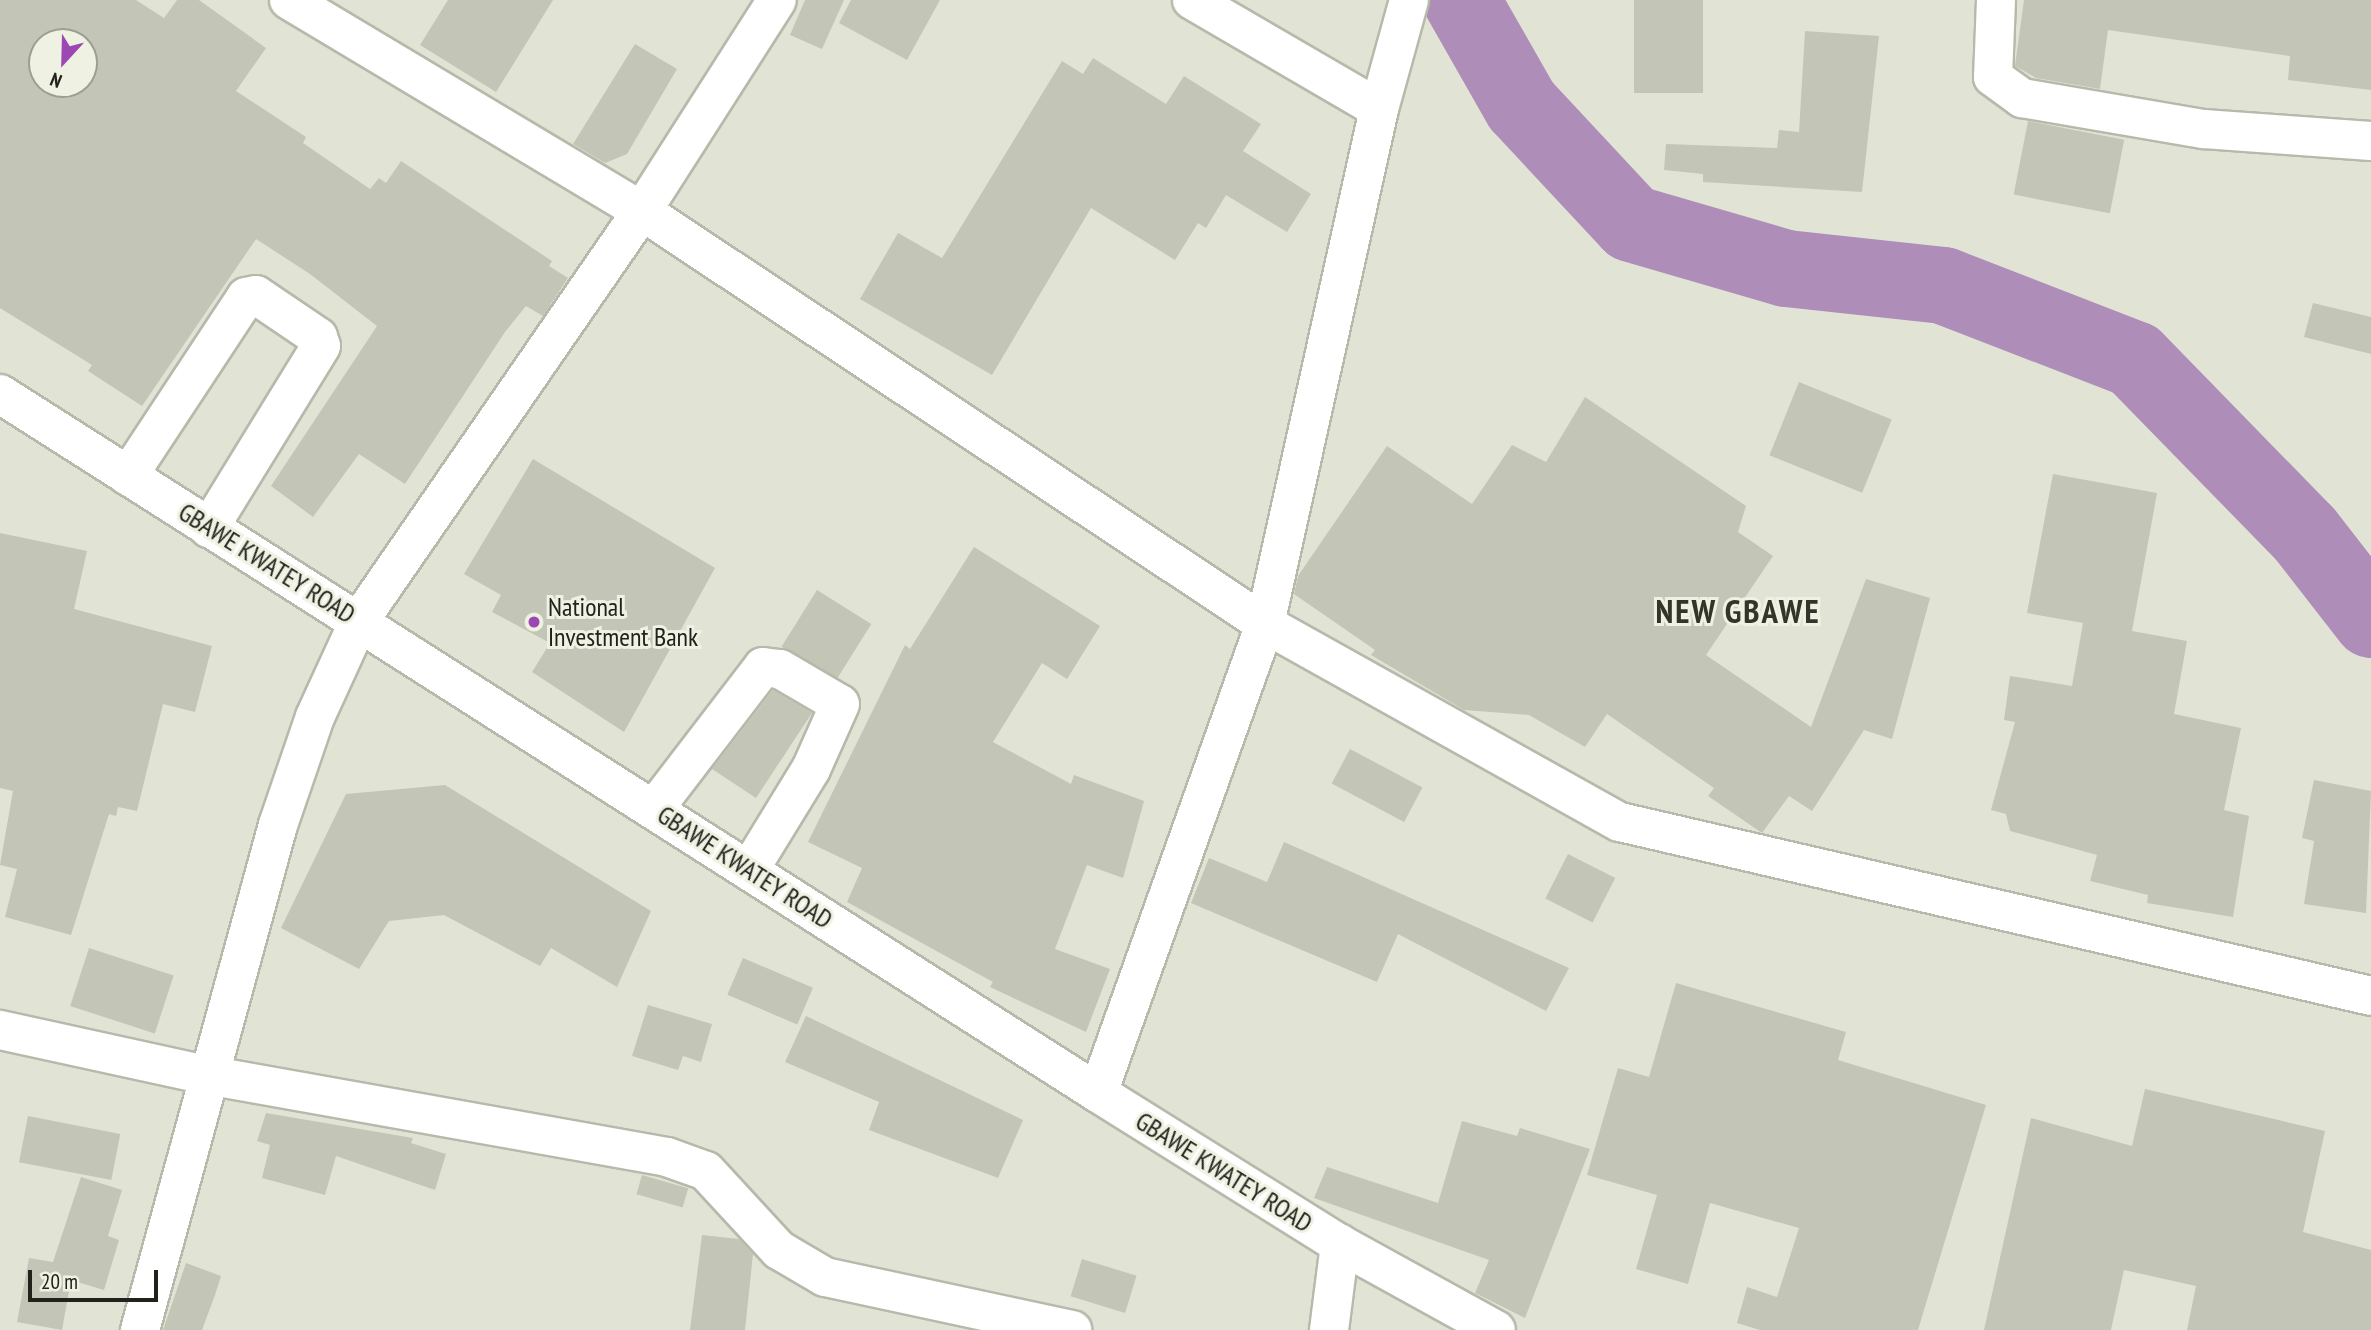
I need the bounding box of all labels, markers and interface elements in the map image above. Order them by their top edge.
north arrow [28,28,98,98]
text: N [47,68,65,94]
street label: GBAWE KWATEY ROAD [173,496,361,630]
place label: National Investment Bank [548,591,698,652]
district label: NEW GBAWE [1656,591,1820,631]
marker: National Investment Bank [526,614,542,630]
street label: GBAWE KWATEY ROAD [652,799,838,935]
street label: GBAWE KWATEY ROAD [1130,1105,1318,1239]
scale bar [32,1256,161,1300]
text: 20 m [41,1268,78,1295]

